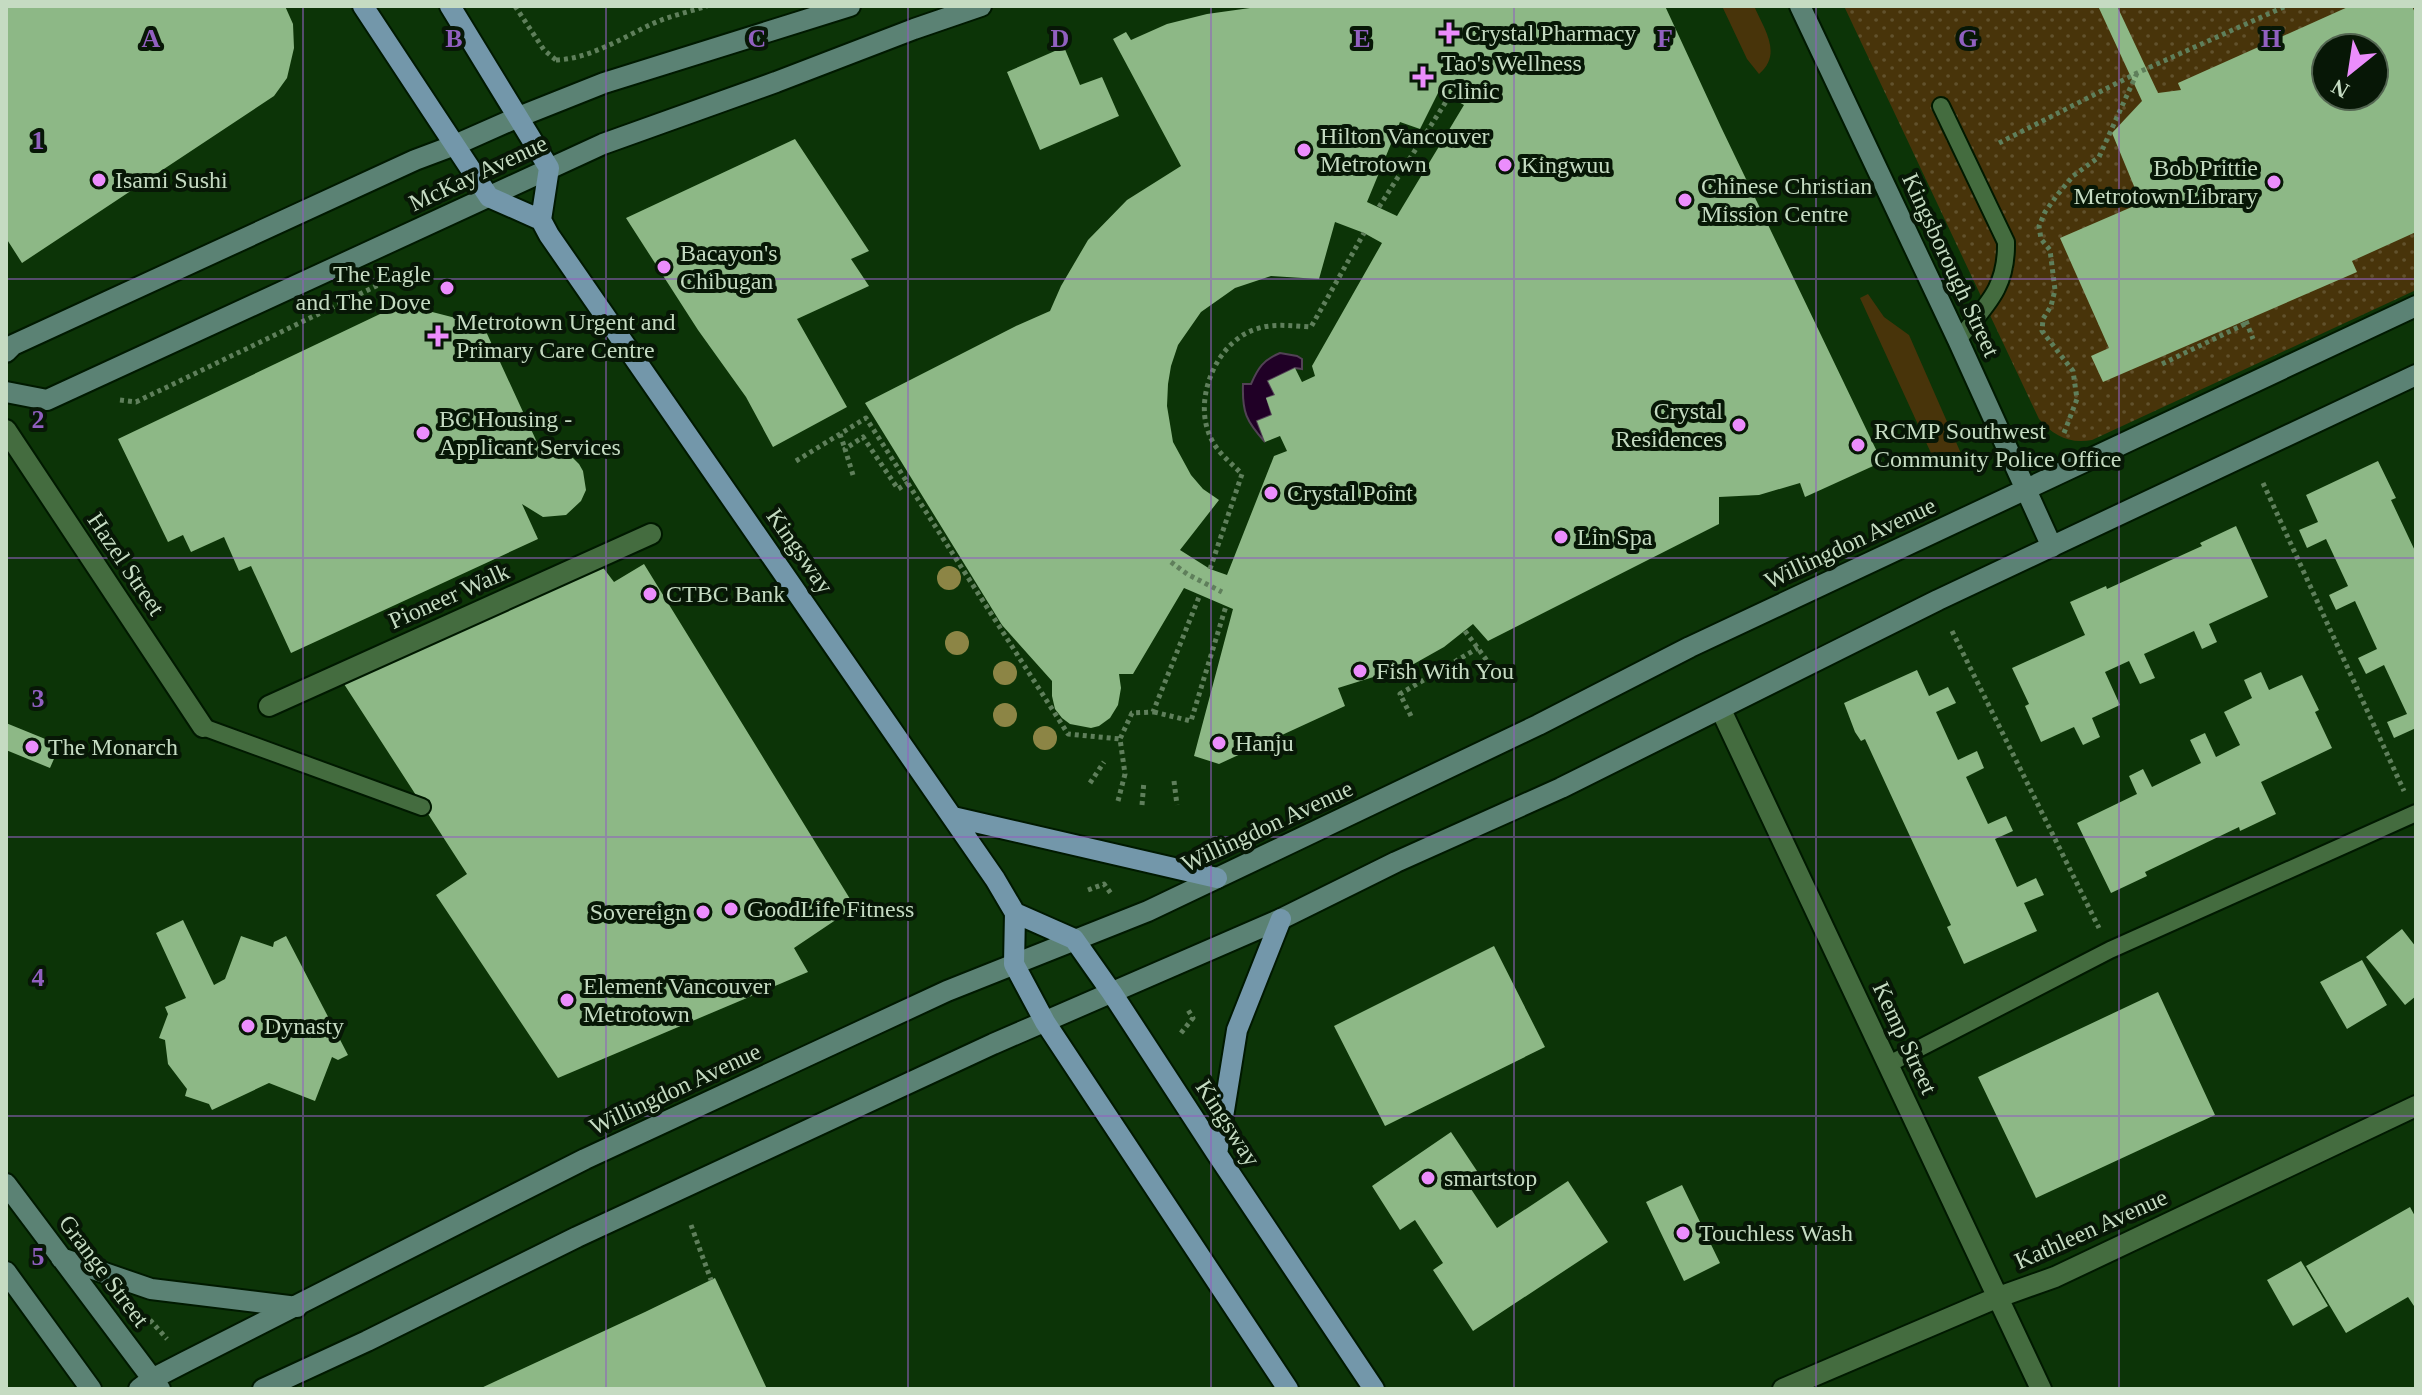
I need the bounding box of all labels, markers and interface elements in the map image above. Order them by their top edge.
place label: Crystal Pharmacy [1465,20,1636,46]
text: A [142,24,161,53]
text: B [445,24,463,53]
text: C [748,24,766,53]
text: D [1051,24,1069,53]
text: E [1353,24,1371,53]
marker: Crystal Pharmacy [1440,24,1458,42]
text: F [1657,24,1673,53]
text: G [1958,24,1978,53]
text: H [2261,24,2281,53]
north arrow [2310,32,2390,112]
place label: Tao's Wellness Clinic [1441,50,1582,104]
marker: Tao's Wellness Clinic [1412,66,1434,88]
text: N [2327,74,2353,104]
place label: Hilton Vancouver Metrotown [1320,123,1490,177]
text: 1 [32,126,45,155]
street label: McKay Avenue [405,130,551,216]
marker: Hilton Vancouver Metrotown [1295,141,1313,159]
place label: Kingwuu [1521,152,1610,178]
place label: Bob Prittie Metrotown Library [2073,155,2258,209]
marker: Kingwuu [1496,156,1514,174]
place label: Isami Sushi [115,167,228,193]
street label: Kingsborough Street [1897,169,2005,361]
marker: Isami Sushi [90,171,108,189]
place label: Chinese Christian Mission Centre [1701,173,1872,227]
marker: Bob Prittie Metrotown Library [2265,173,2283,191]
marker: Chinese Christian Mission Centre [1676,191,1694,209]
place label: Bacayon's Chibugan [680,240,778,294]
marker: Bacayon's Chibugan [655,258,673,276]
place label: The Eagle and The Dove [295,261,431,315]
marker: The Eagle and The Dove [438,279,456,297]
place label: Metrotown Urgent and Primary Care Centre [456,309,676,363]
marker: Metrotown Urgent and Primary Care Centre [427,325,449,347]
place label: Crystal Residences [1615,398,1723,452]
text: 2 [32,405,45,434]
place label: BC Housing - Applicant Services [439,406,621,460]
marker: Crystal Residences [1730,416,1748,434]
place label: RCMP Southwest Community Police Office [1874,418,2122,472]
marker: BC Housing - Applicant Services [414,424,432,442]
marker: RCMP Southwest Community Police Office [1849,436,1867,454]
place label: Crystal Point [1287,480,1413,506]
marker: Crystal Point [1262,484,1280,502]
street label: Willingdon Avenue [1760,492,1940,594]
street label: Kingsway [761,504,839,598]
street label: Hazel Street [82,508,170,620]
place label: Lin Spa [1577,524,1653,550]
marker: Lin Spa [1552,528,1570,546]
street label: Pioneer Walk [385,558,513,634]
place label: CTBC Bank [666,581,785,607]
marker: CTBC Bank [641,585,659,603]
place label: Fish With You [1376,658,1514,684]
marker: Fish With You [1351,662,1369,680]
text: 3 [32,684,45,713]
place label: Hanju [1235,730,1294,756]
place label: The Monarch [48,734,178,760]
marker: Hanju [1210,734,1228,752]
marker: The Monarch [23,738,41,756]
street label: Willingdon Avenue [1177,775,1357,877]
place label: GoodLife Fitness [747,896,914,922]
place label: Sovereign [590,899,687,925]
marker: GoodLife Fitness [722,900,740,918]
marker: Sovereign [694,903,712,921]
text: 4 [32,963,45,992]
place label: Element Vancouver Metrotown [583,973,771,1027]
street label: Kemp Street [1868,978,1942,1098]
marker: Element Vancouver Metrotown [558,991,576,1009]
place label: Dynasty [264,1013,344,1039]
marker: Dynasty [239,1017,257,1035]
street label: Willingdon Avenue [585,1038,765,1140]
street label: Kingsway [1191,1075,1265,1171]
place label: smartstop [1444,1165,1537,1191]
marker: smartstop [1419,1169,1437,1187]
street label: Kathleen Avenue [2011,1184,2171,1274]
street label: Grange Street [54,1210,154,1332]
place label: Touchless Wash [1699,1220,1853,1246]
marker: Touchless Wash [1674,1224,1692,1242]
text: 5 [32,1242,45,1271]

